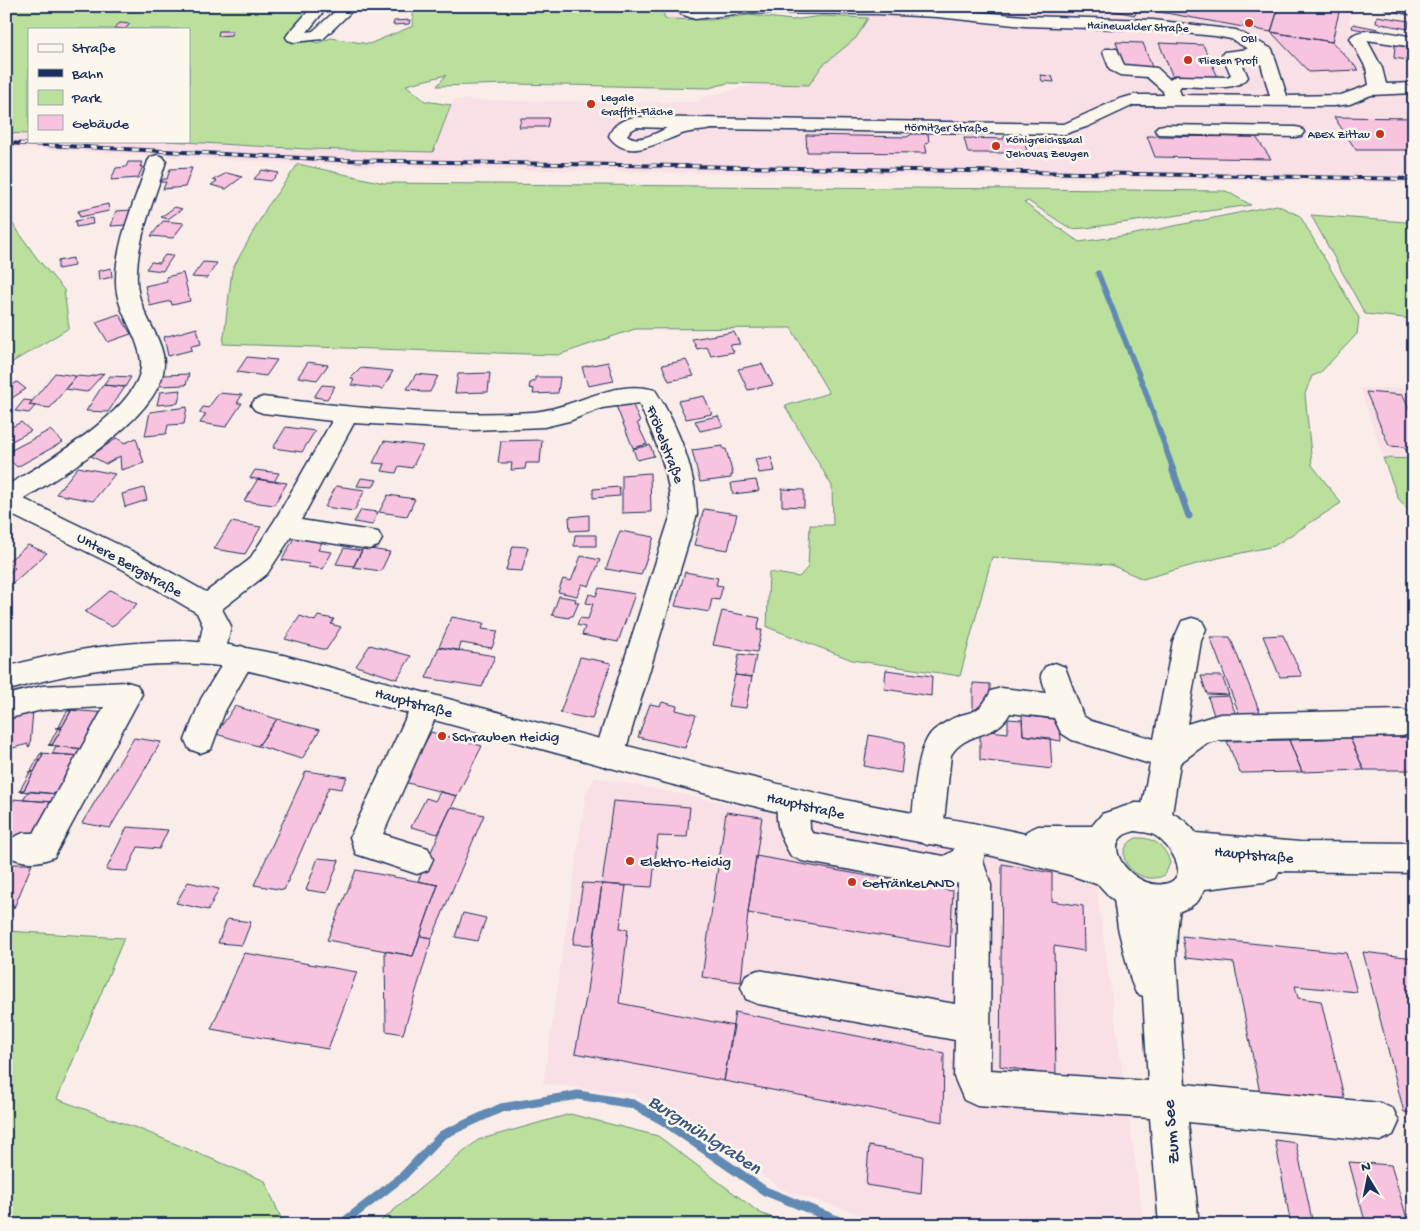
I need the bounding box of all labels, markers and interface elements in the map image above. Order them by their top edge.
marker: OBI [1243,17,1255,29]
street label: Hainewalder Straße [1087,19,1190,37]
legend [28,28,190,142]
place label: OBI [1241,33,1257,47]
text: Straße [72,40,116,58]
marker: Fliesen Profi [1182,54,1194,66]
place label: Fliesen Profi [1197,55,1258,69]
text: Bahn [71,66,103,84]
text: Park [71,90,102,108]
place label: Legale Graffiti-Fläche [601,92,674,120]
marker: Legale Graffiti-Fläche [585,98,597,110]
text: Gebäude [72,116,129,134]
street label: Hörnitzer Straße [904,121,989,137]
marker: ABEX Zittau [1374,128,1386,140]
place label: ABEX Zittau [1308,129,1370,143]
place label: Königreichssaal Jehovas Zeugen [1006,134,1089,162]
marker: Königreichssaal Jehovas Zeugen [990,140,1002,152]
street label: Fröbelstraße [641,402,687,486]
street label: Untere Bergstraße [73,529,185,602]
street label: Hauptstraße [373,685,454,723]
place label: Schrauben Heidig [452,729,559,747]
marker: Schrauben Heidig [436,730,448,742]
street label: Hauptstraße [765,789,847,825]
street label: Hauptstraße [1213,844,1295,868]
place label: Elektro-Heidig [640,854,731,872]
marker: Elektro-Heidig [624,855,636,867]
place label: GetränkeLAND [862,875,955,893]
marker: GetränkeLAND [846,876,858,888]
water label: Burgmühlgraben [643,1091,766,1181]
street label: Zum See [1159,1098,1186,1165]
north arrow [1342,1154,1392,1204]
text: N [1360,1158,1372,1177]

